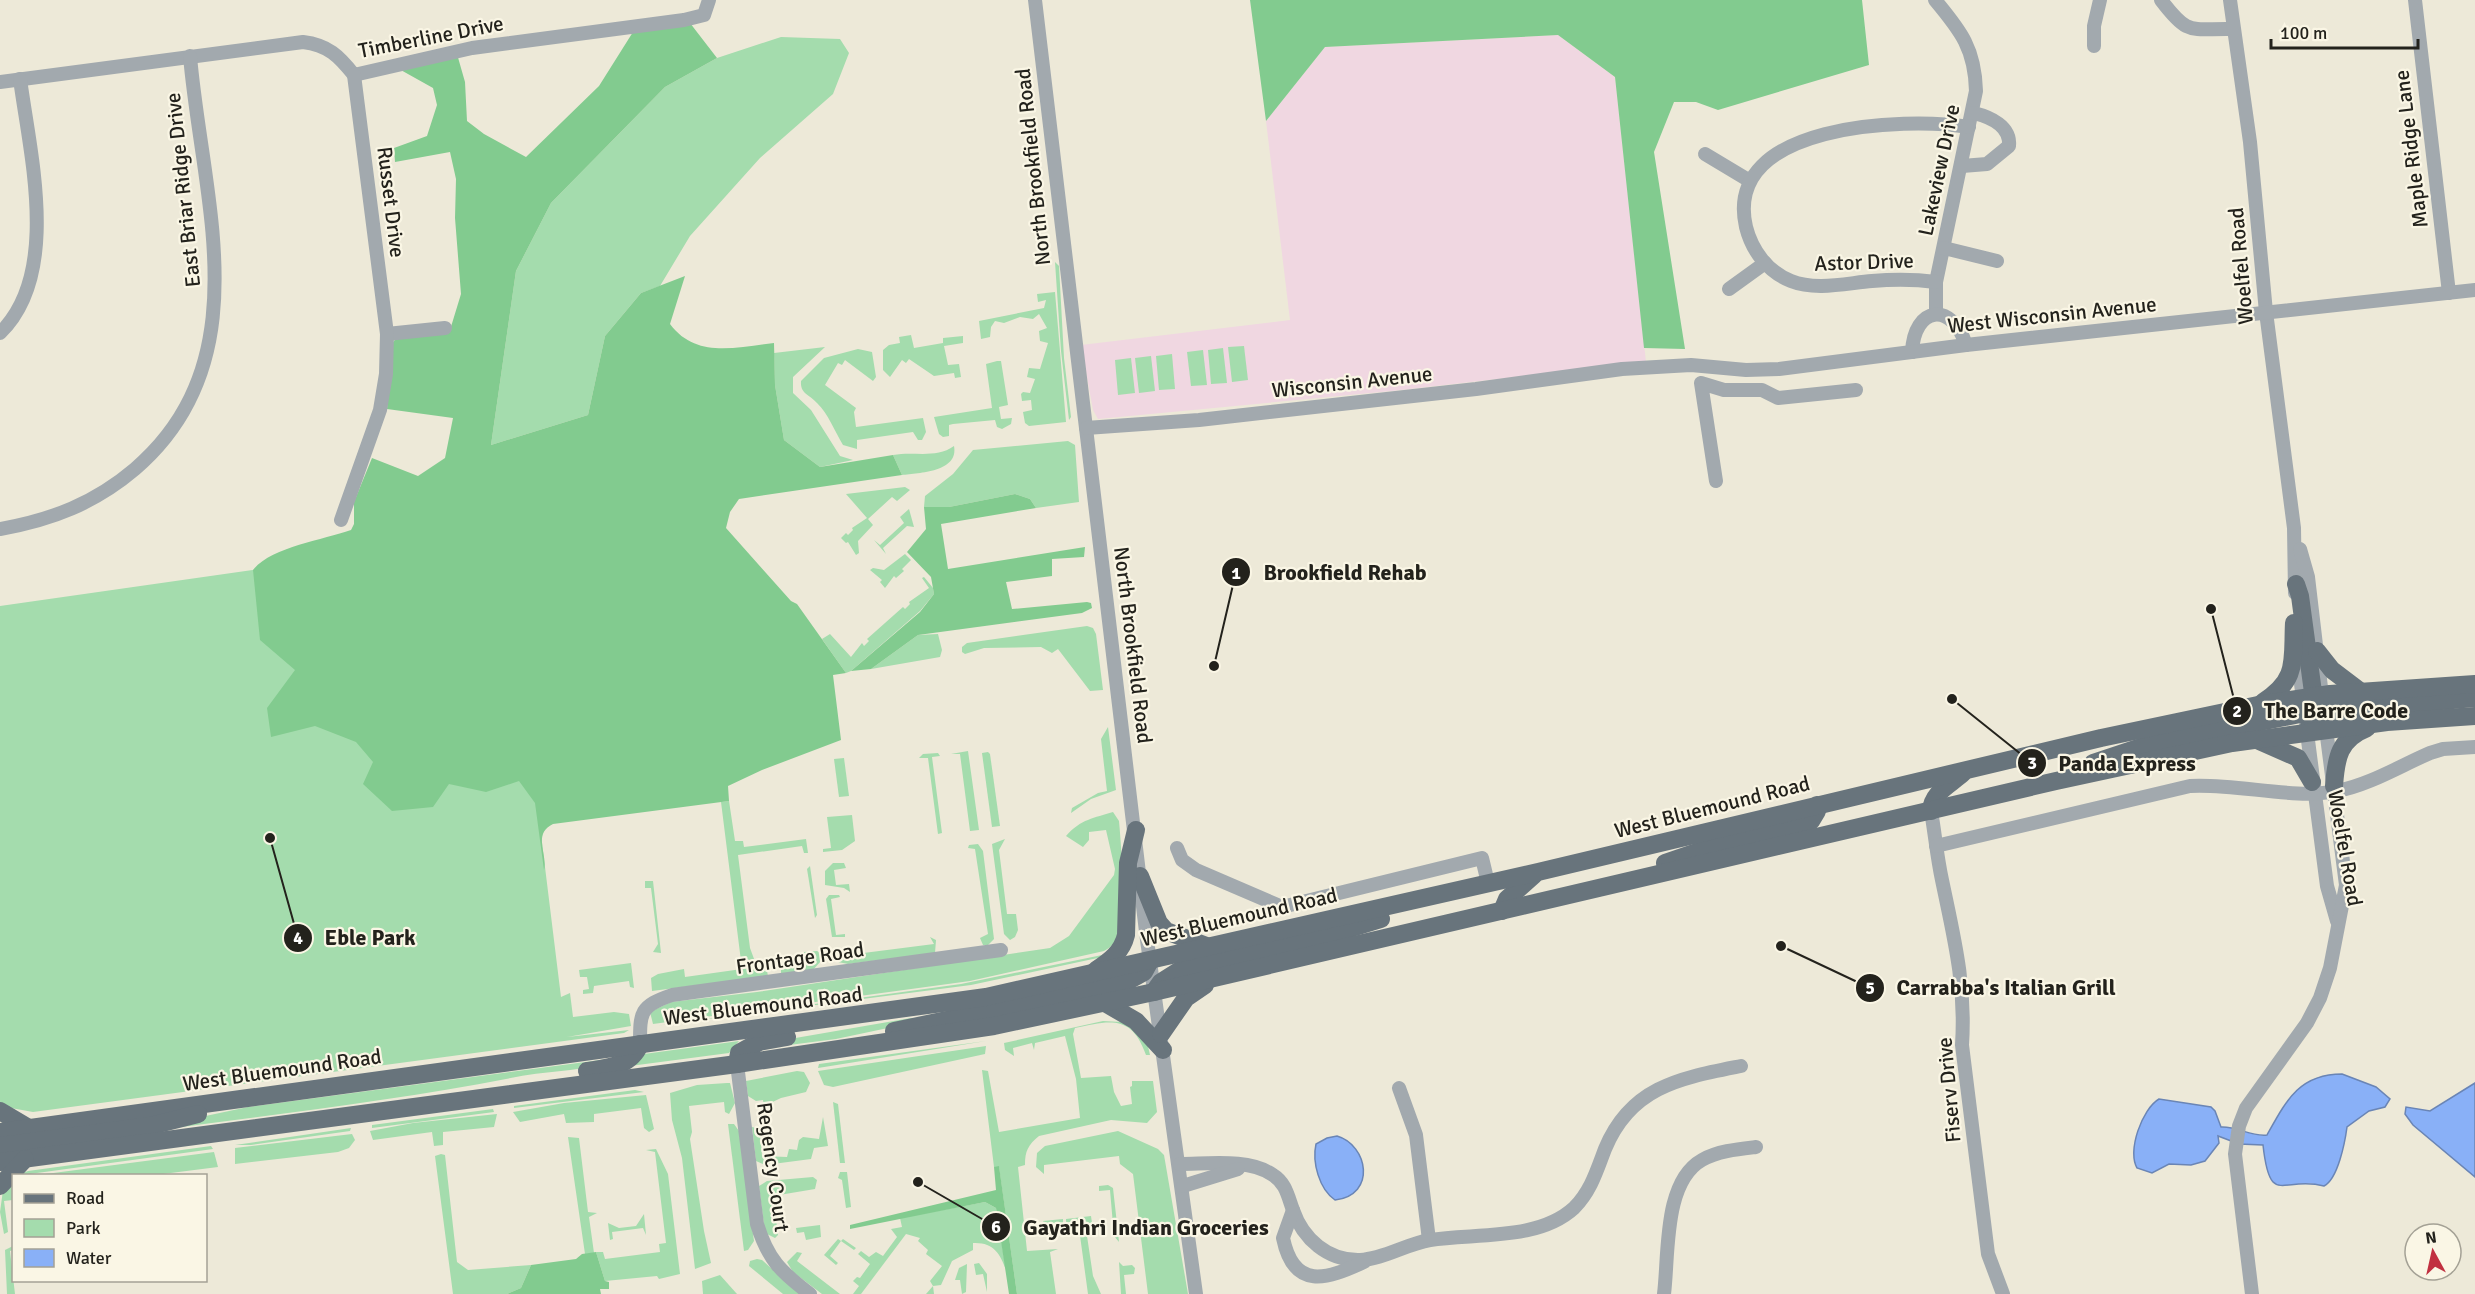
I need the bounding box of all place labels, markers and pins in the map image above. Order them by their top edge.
callout: Brookfield Rehab [1221,552,1439,592]
callout: The Barre Code [2222,691,2420,731]
callout: Panda Express [2017,743,2208,783]
callout: Eble Park [283,918,428,958]
callout: Carrabba's Italian Grill [1855,968,2128,1008]
callout: Gayathri Indian Groceries [981,1207,1281,1247]

